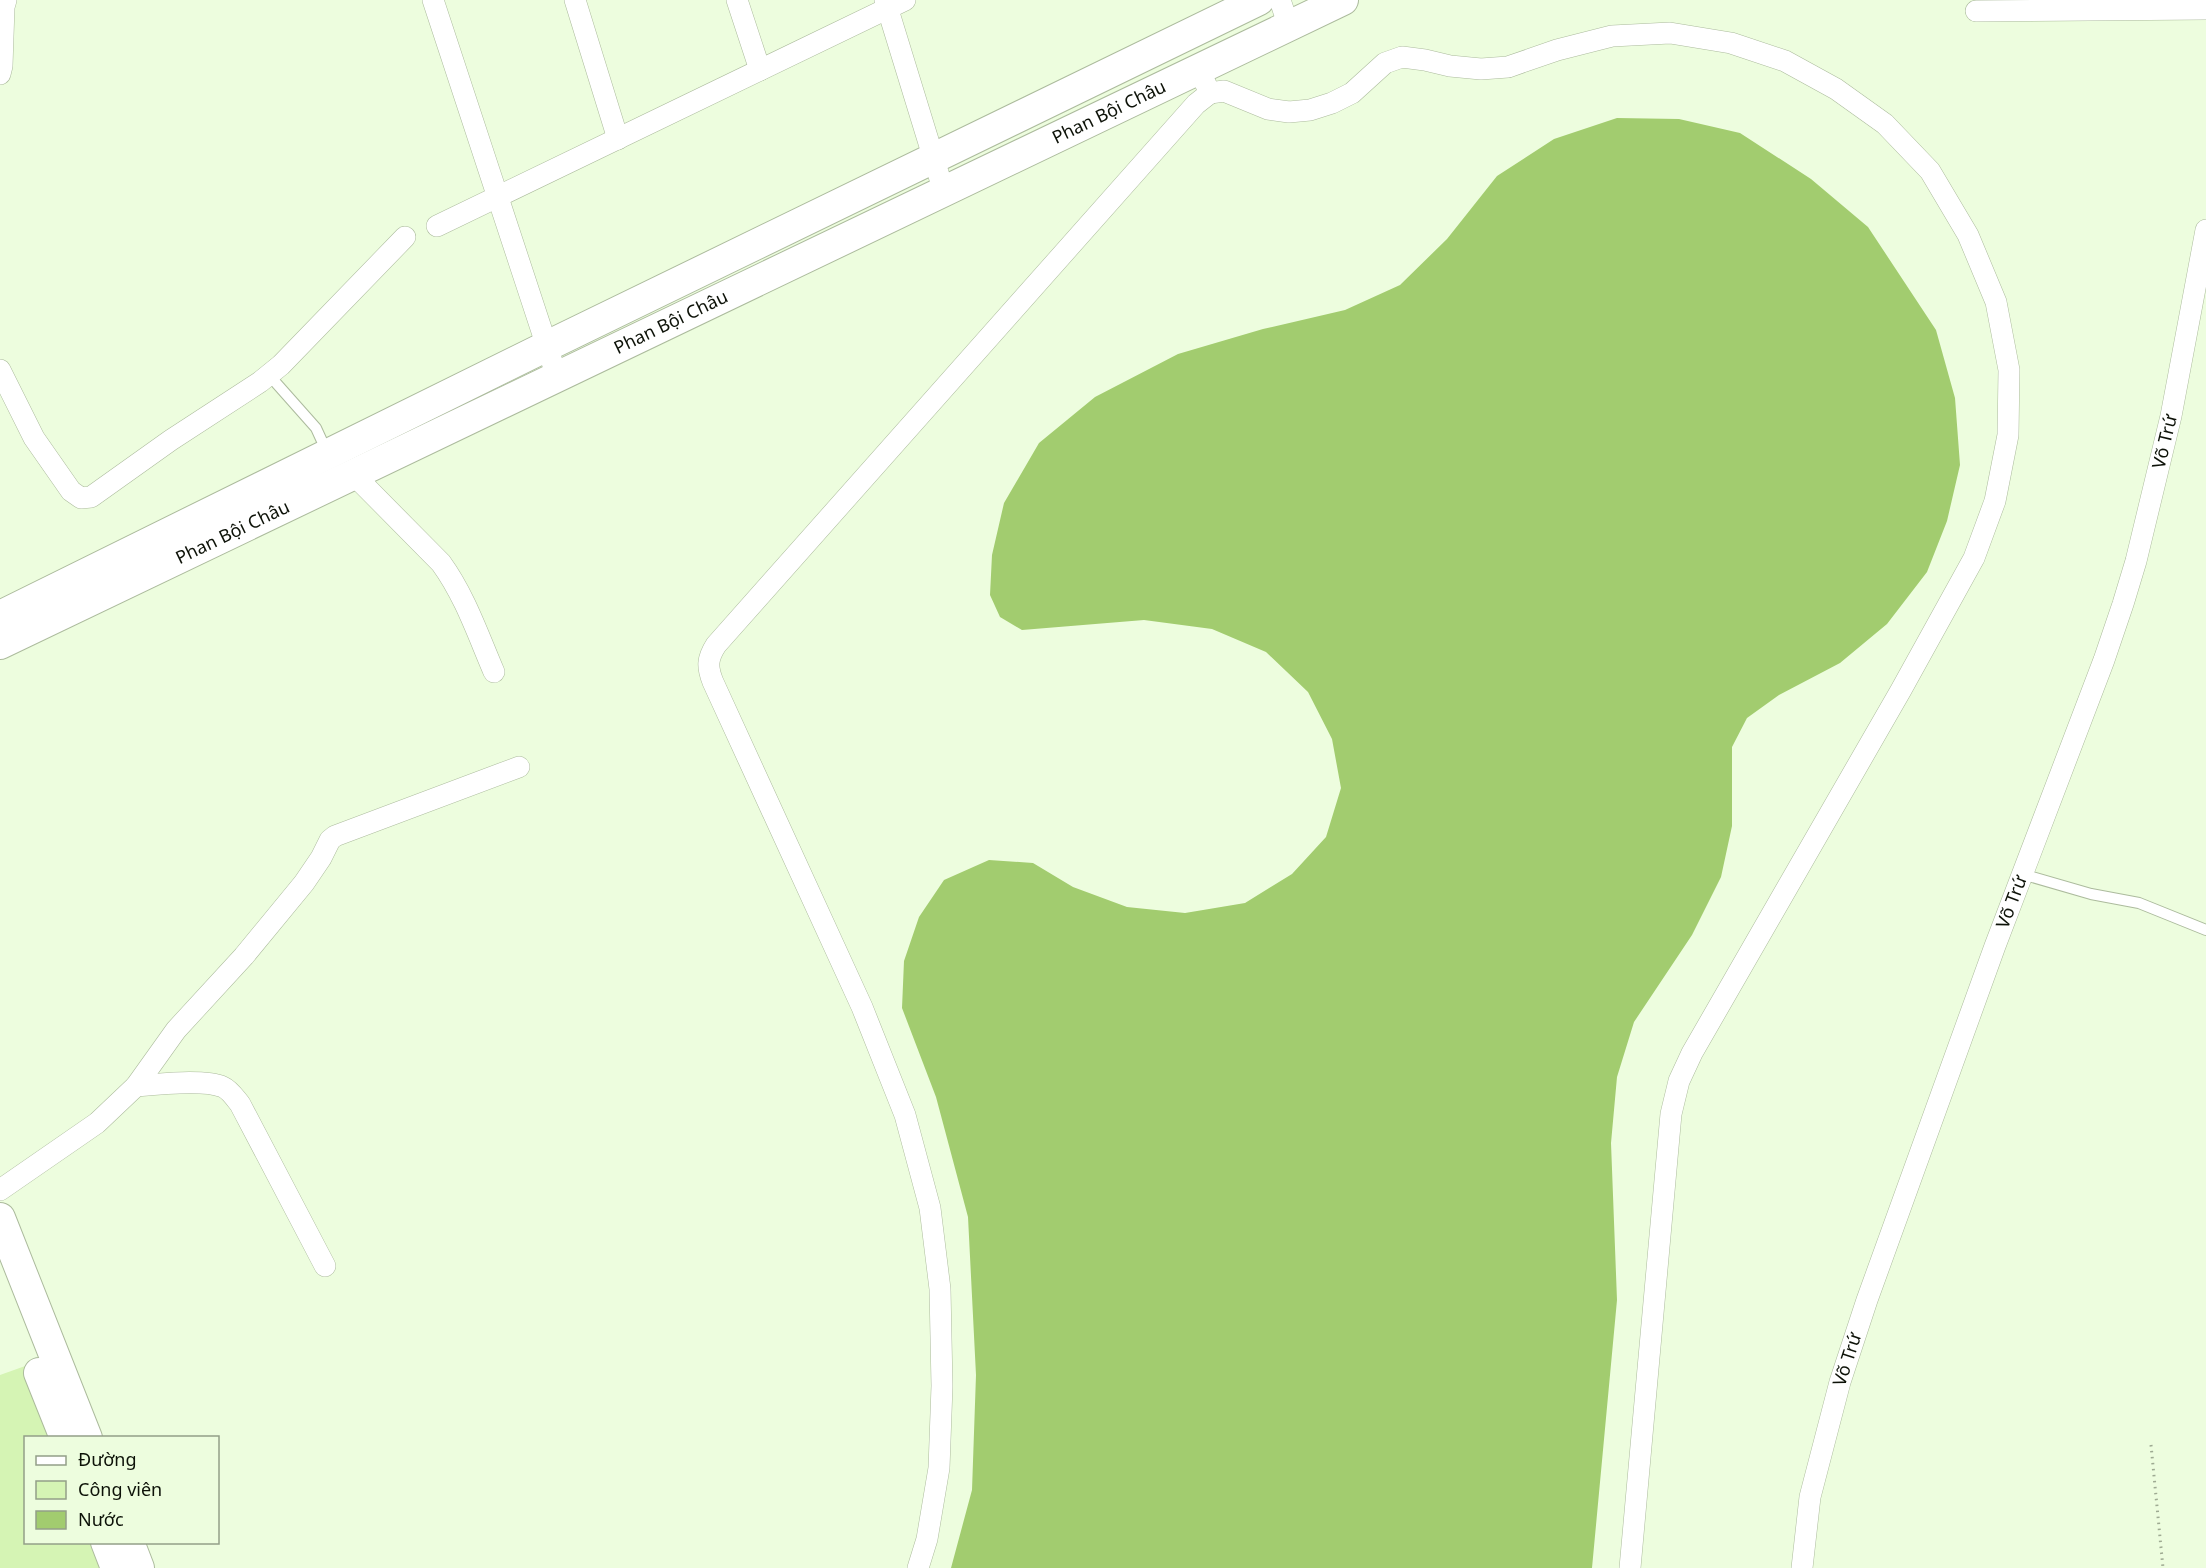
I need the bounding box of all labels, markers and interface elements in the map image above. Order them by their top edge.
street label: Phan Bội Châu [1048,74,1170,149]
street label: Phan Bội Châu [610,284,731,359]
street label: Võ Trứ [2146,411,2182,471]
street label: Phan Bội Châu [171,494,293,569]
street label: Võ Trứ [1990,871,2032,932]
street label: Võ Trứ [1827,1329,1867,1389]
legend [24,1436,219,1544]
text: Đường [78,1447,137,1471]
text: Công viên [78,1477,162,1501]
text: Nước [78,1507,124,1531]

